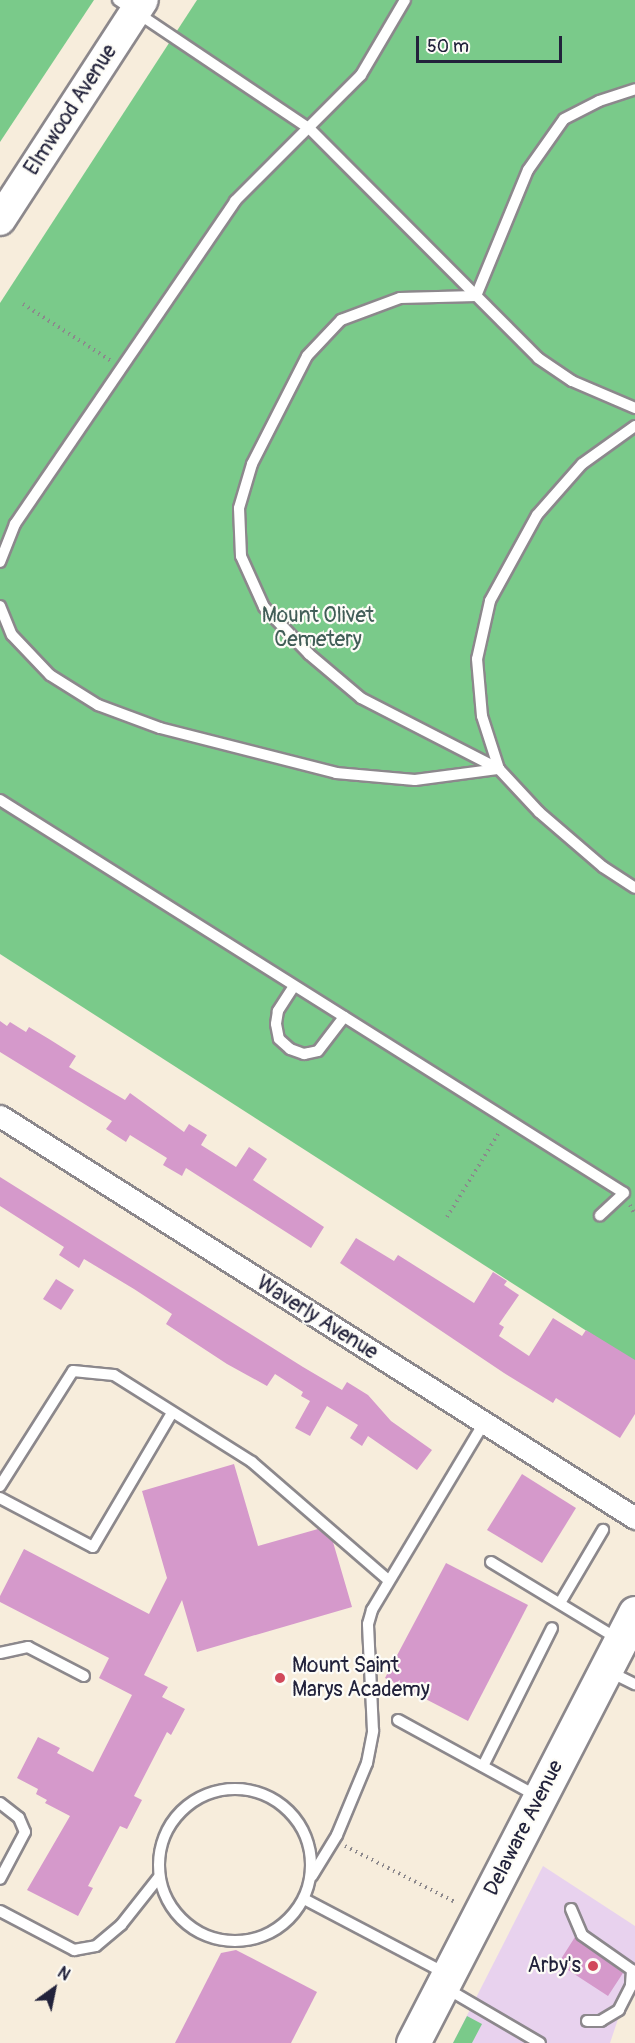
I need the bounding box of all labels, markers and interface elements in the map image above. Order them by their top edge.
scale bar [419,24,564,62]
text: 50 m [427,35,469,58]
street label: Elmwood Avenue [19,40,123,180]
park label: Mount Olivet Cemetery [262,603,374,653]
street label: Waverly Avenue [252,1271,382,1365]
place label: Mount Saint Marys Academy [292,1653,430,1703]
marker: Mount Saint Marys Academy [273,1671,287,1685]
street label: Delaware Avenue [479,1756,569,1900]
place label: Arby's [527,1953,581,1979]
north arrow [24,1959,84,2019]
marker: Arby's [586,1959,600,1973]
text: N [54,1963,74,1985]

